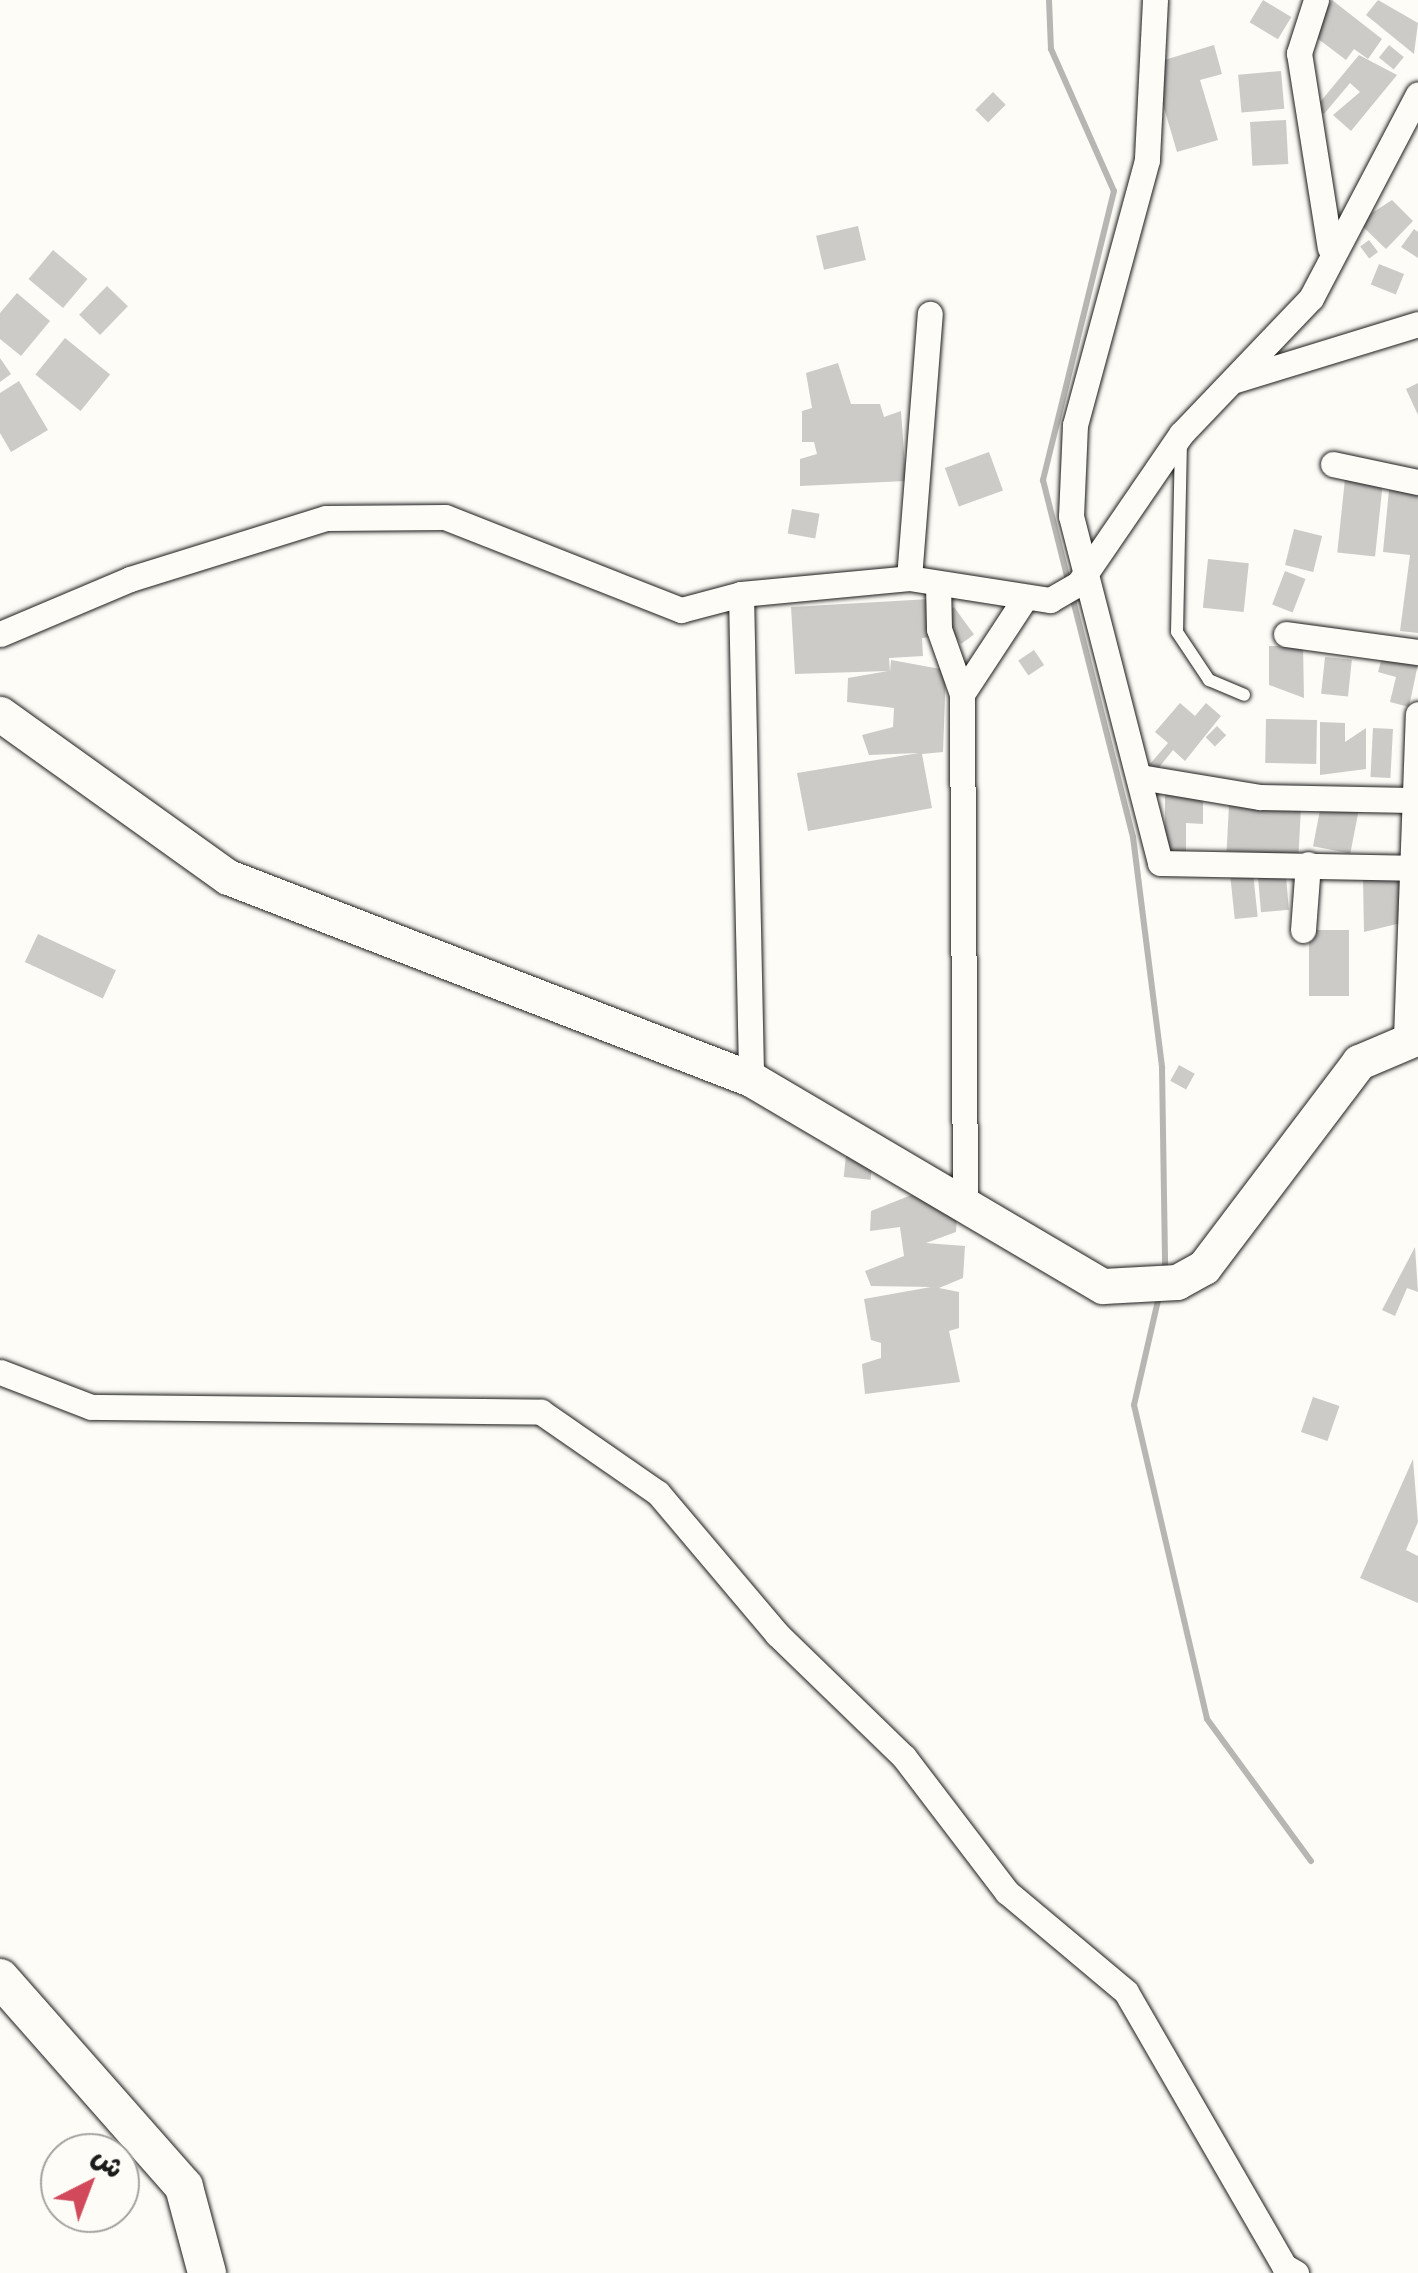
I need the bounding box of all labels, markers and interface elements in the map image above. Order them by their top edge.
north arrow [40,2133,140,2233]
text: ش [86,2139,132,2185]

